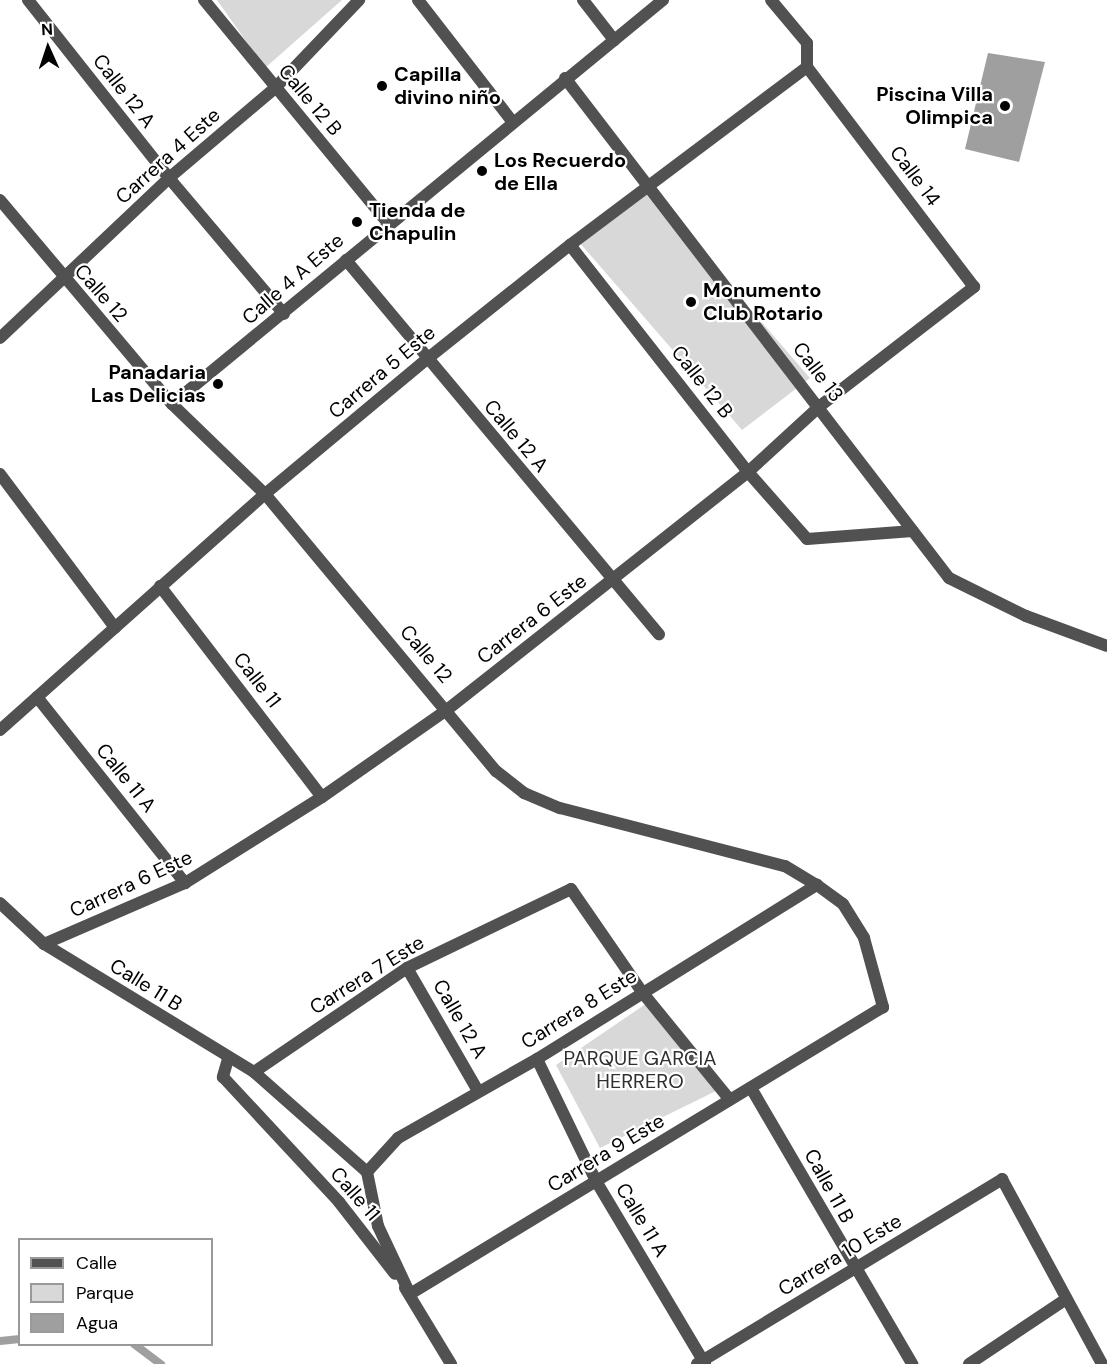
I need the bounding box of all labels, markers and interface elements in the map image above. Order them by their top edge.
north arrow [18,18,78,78]
text: N [41,19,53,40]
street label: Calle 12 A [88,49,160,133]
street label: Calle 12 B [273,59,347,141]
place label: Capilla divino niño [394,62,501,109]
marker: Capilla divino niño [375,79,389,93]
place label: Piscina Villa Olimpica [876,83,993,130]
marker: Piscina Villa Olimpica [998,99,1012,113]
street label: Carrera 4 Este [111,103,225,209]
street label: Calle 14 [885,141,945,211]
place label: Los Recuerdo de Ella [494,148,626,195]
marker: Los Recuerdo de Ella [475,164,489,178]
place label: Tienda de Chapulin [369,198,465,245]
marker: Tienda de Chapulin [350,215,364,229]
street label: Calle 4 A Este [237,228,349,330]
street label: Calle 12 [69,259,133,327]
place label: Monumento Club Rotario [703,278,823,325]
marker: Monumento Club Rotario [684,295,698,309]
street label: Carrera 5 Este [324,320,440,424]
street label: Calle 13 [788,337,848,407]
street label: Calle 12 B [666,341,738,423]
place label: Panadaria Las Delicias [91,360,206,407]
marker: Panadaria Las Delicias [211,377,225,391]
street label: Calle 12 A [479,395,553,477]
street label: Carrera 6 Este [472,569,592,669]
street label: Calle 12 [395,620,457,688]
street label: Calle 11 [228,648,286,712]
street label: Calle 11 A [91,739,161,817]
street label: Carrera 6 Este [66,845,196,923]
street label: Carrera 7 Este [305,930,429,1020]
street label: Calle 11 B [105,953,187,1017]
street label: Carrera 8 Este [517,964,641,1054]
street label: Calle 12 A [428,975,492,1063]
park label: PARQUE GARCIA HERRERO [564,1047,716,1094]
street label: Carrera 9 Este [543,1109,669,1197]
street label: Calle 11 B [799,1145,859,1227]
street label: Calle 11 [325,1162,385,1226]
street label: Calle 11 A [611,1179,673,1261]
street label: Carrera 10 Este [774,1209,906,1301]
legend [18,1238,213,1346]
text: Calle [76,1251,117,1275]
text: Parque [76,1281,134,1305]
text: Agua [76,1311,118,1335]

